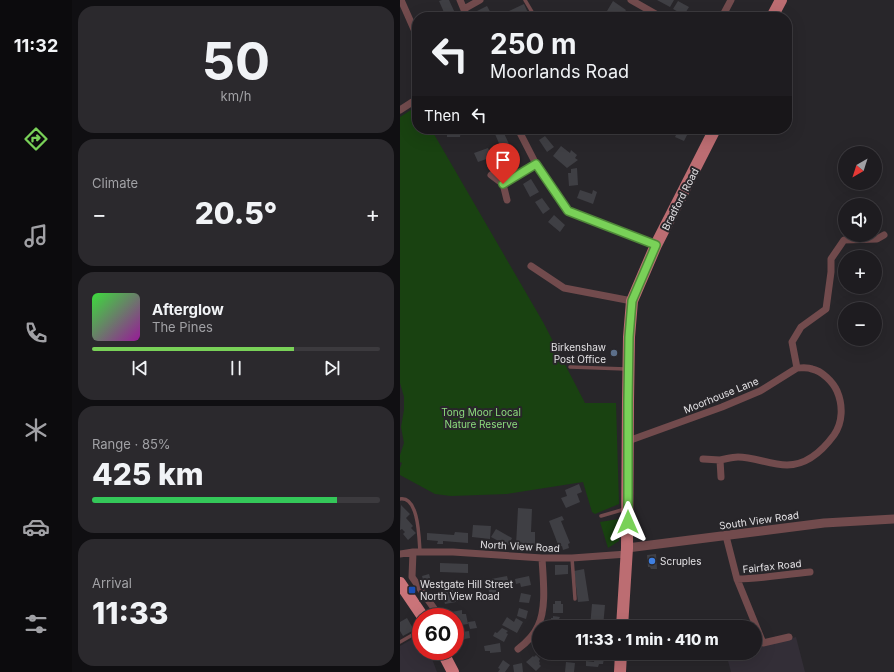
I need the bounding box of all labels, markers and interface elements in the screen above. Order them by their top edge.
text: 250 m [490,27,577,61]
icon: left [424,28,476,80]
text: 50 [202,30,270,93]
text: 11:32 [14,35,58,56]
text: Moorlands Road [490,61,629,82]
text: km/h [221,88,251,104]
icon: left [468,104,490,126]
text: Then [424,106,460,125]
icon: directions [22,125,50,153]
pin [486,143,520,184]
north arrow [838,146,882,190]
map controls [838,146,882,346]
icon: arrive [492,149,514,171]
street label: Bradford Road [659,166,701,232]
text: Climate [92,175,138,191]
text: 20.5° [195,195,277,231]
button: sound [838,198,882,242]
text: − [92,201,107,227]
text: + [365,201,380,227]
icon: music [22,222,50,250]
button: + [838,250,882,294]
text: Afterglow [152,300,224,319]
button: − [838,302,882,346]
icon: phone [22,319,50,347]
text: The Pines [152,319,213,335]
place label: Birkenshaw Post Office [551,341,606,365]
marker: Birkenshaw Post Office [609,348,619,358]
icon: previous [129,357,151,379]
icon: pause [225,357,247,379]
icon: next [321,357,343,379]
street label: Moorhouse Lane [682,374,760,415]
park label: Tong Moor Local Nature Reserve [441,406,521,430]
icon: climate [22,416,50,444]
text: Range · 85% [92,436,171,452]
text: 425 km [92,456,204,492]
position arrow [607,501,649,543]
street label: South View Road [718,508,800,532]
icon: car [22,513,50,541]
street label: North View Road [480,538,560,554]
place label: Scruples [660,555,701,567]
marker: Scruples [647,556,657,566]
street label: Fairfax Road [742,557,802,575]
text: Arrival [92,575,132,591]
place label: Westgate Hill Street North View Road [420,578,514,602]
marker: Westgate Hill Street North View Road [407,585,417,595]
text: 11:33 [92,595,168,631]
speed limit sign: 60 [412,608,464,660]
icon: filters [22,610,50,638]
text: 11:33 · 1 min · 410 m [575,630,719,649]

